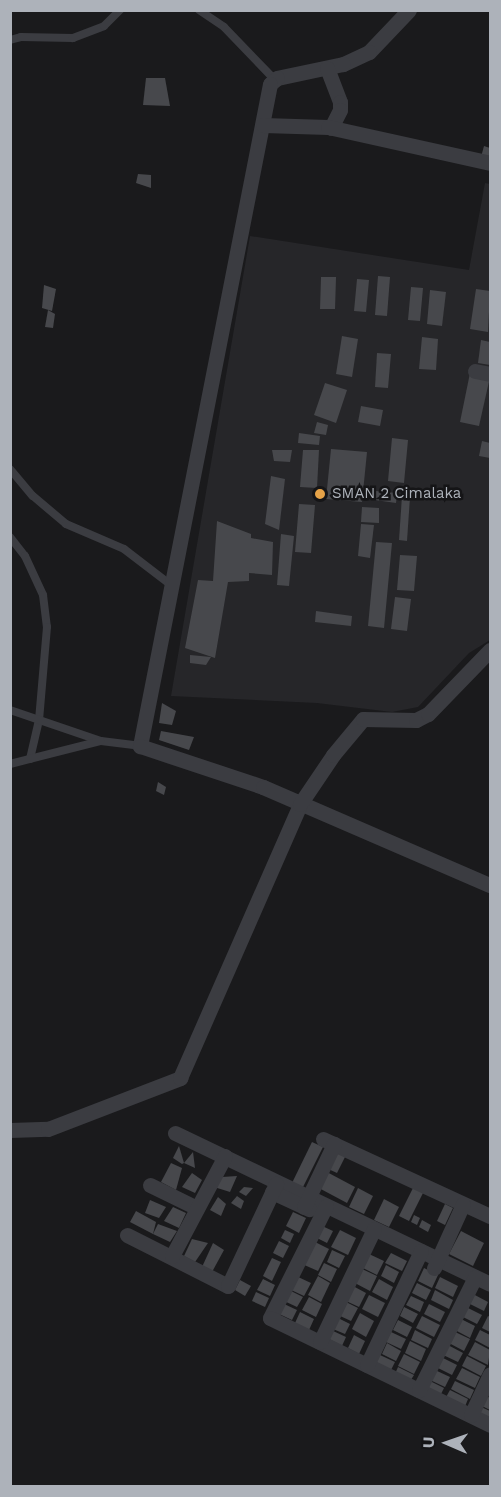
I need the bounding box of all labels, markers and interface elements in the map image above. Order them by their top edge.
place label: SMAN 2 Cimalaka [332,485,461,503]
marker: SMAN 2 Cimalaka [313,487,327,501]
north arrow [417,1413,477,1473]
text: U [419,1436,438,1448]

